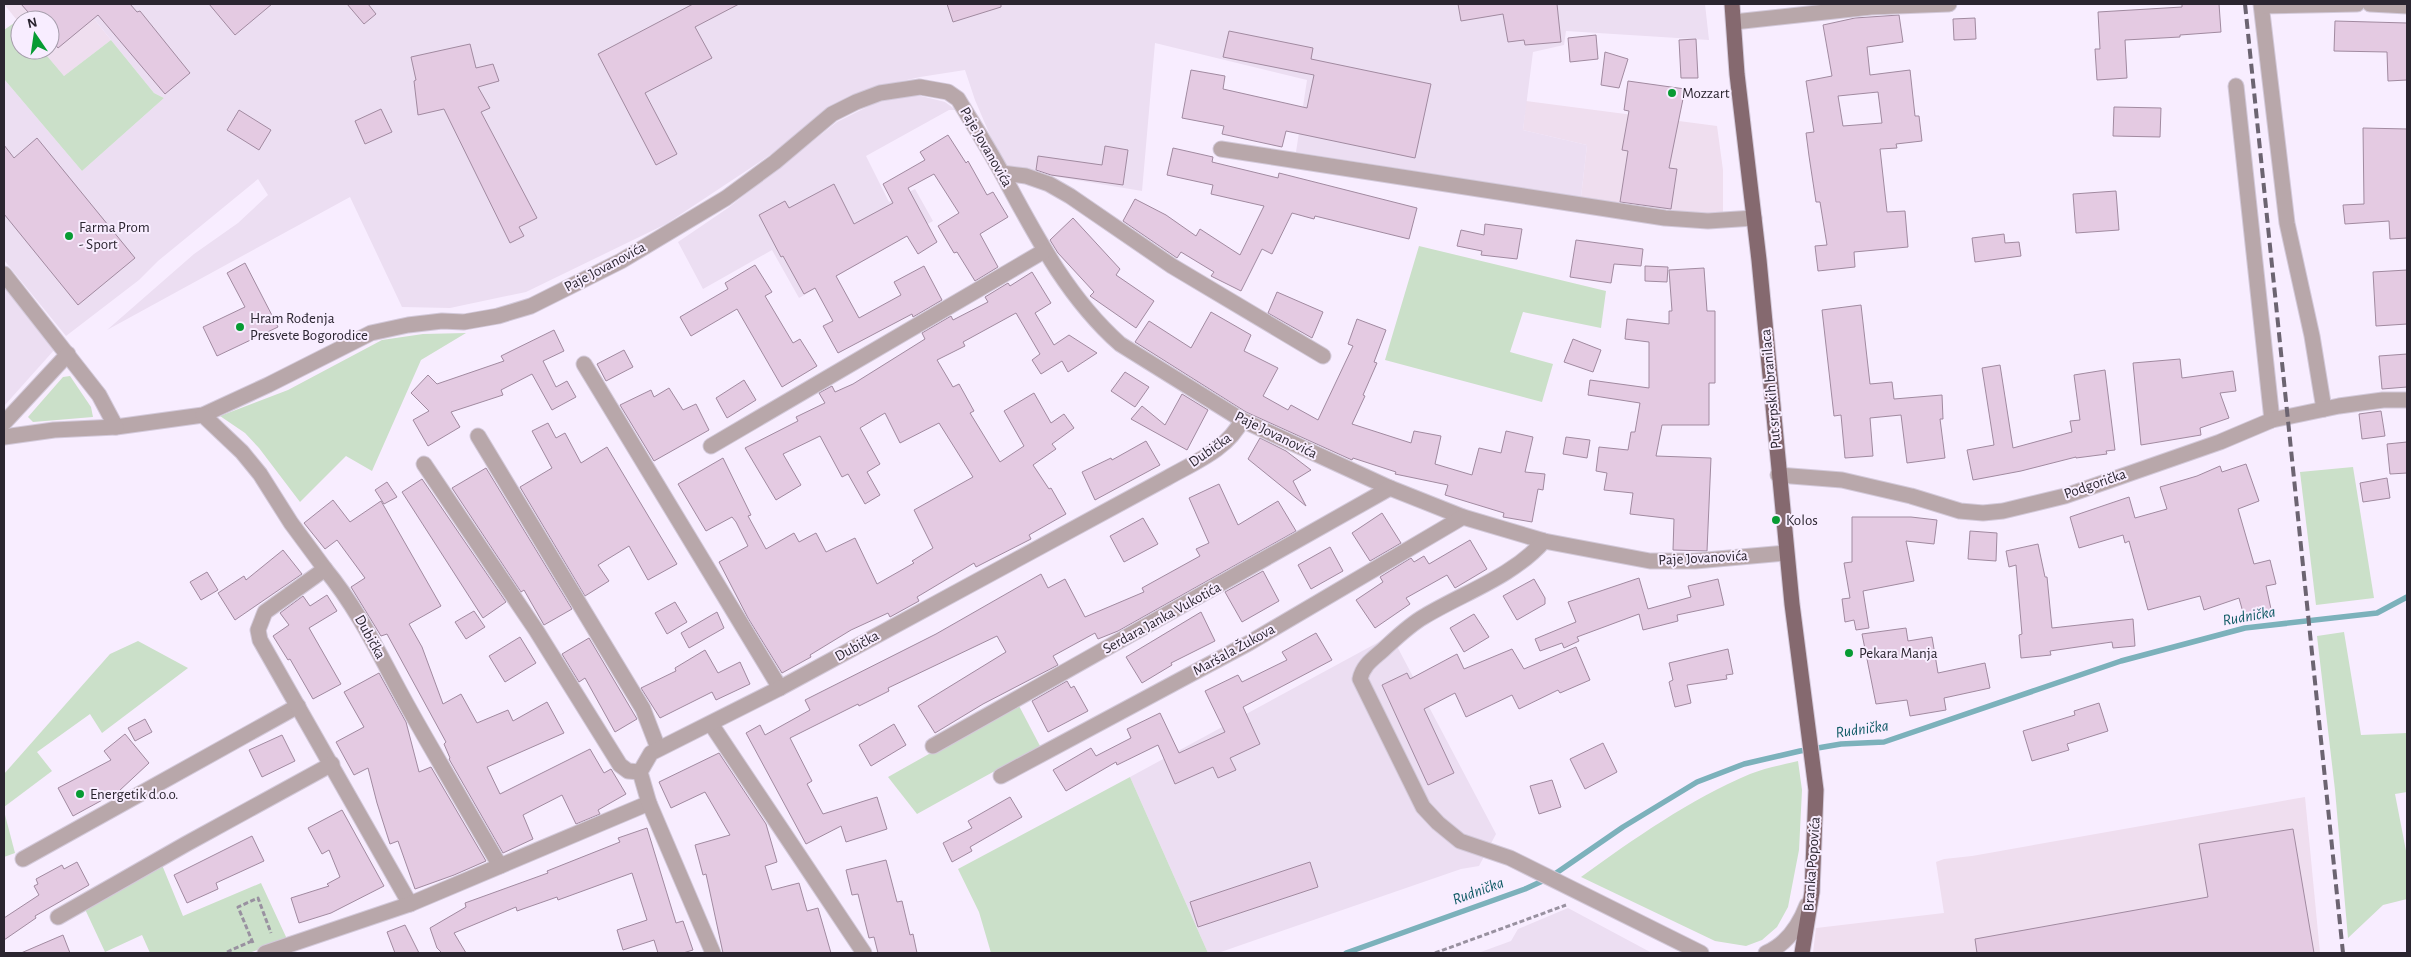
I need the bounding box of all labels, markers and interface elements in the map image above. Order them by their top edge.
north arrow [10,10,60,60]
text: N [26,15,39,31]
place label: Mozzart [1682,86,1730,101]
marker: Mozzart [1666,87,1678,99]
street label: Paje Jovanovića [957,104,1015,190]
place label: Farma Prom - Sport [79,220,150,252]
marker: Farma Prom - Sport [63,230,75,242]
street label: Paje Jovanovića [562,239,648,295]
place label: Hram Rođenja Presvete Bogorodice [250,311,368,343]
marker: Hram Rođenja Presvete Bogorodice [234,321,246,333]
street label: Put srpskih branilaca [1758,328,1784,450]
street label: Paje Jovanovića [1232,409,1320,461]
street label: Dubička [1186,430,1234,470]
street label: Podgorička [2062,466,2128,502]
place label: Kolos [1786,513,1818,528]
marker: Kolos [1770,514,1782,526]
street label: Paje Jovanovića [1658,548,1748,568]
street label: Serdara Janka Vukotića [1101,579,1224,657]
water label: Rudnička [2221,603,2277,629]
street label: Dubička [352,612,388,662]
street label: Maršala Žukova [1190,620,1277,679]
street label: Dubička [832,628,882,664]
place label: Pekara Manja [1859,646,1938,661]
marker: Pekara Manja [1843,647,1855,659]
water label: Rudnička [1834,717,1890,741]
place label: Energetik d.o.o. [90,787,179,802]
marker: Energetik d.o.o. [74,788,86,800]
street label: Branka Popovića [1801,816,1823,912]
water label: Rudnička [1450,874,1506,908]

